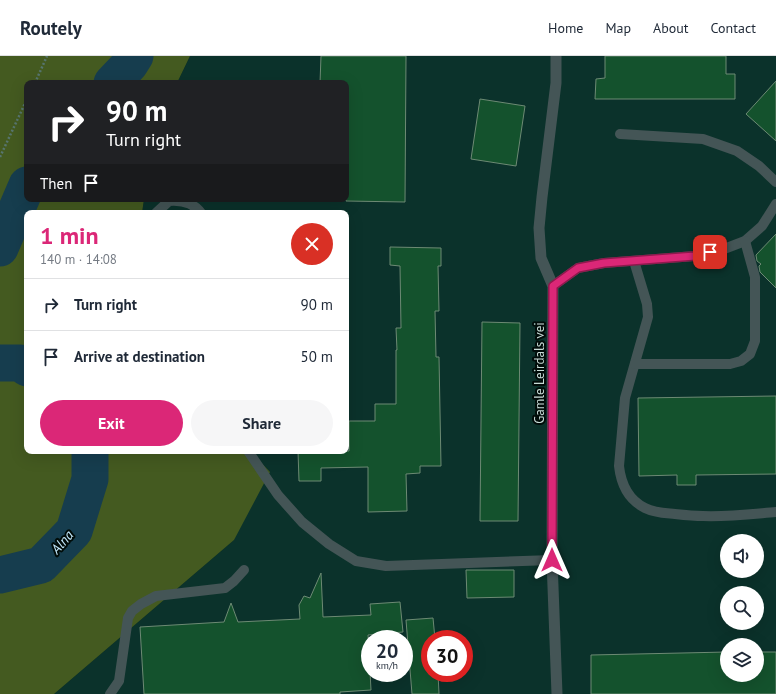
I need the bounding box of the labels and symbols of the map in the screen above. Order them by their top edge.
pin [693,235,727,269]
street label: Gamle Leirdals vei [531,322,548,424]
water label: Alna [46,526,77,558]
position arrow [531,539,573,581]
speed limit sign: 30 [421,630,473,682]

